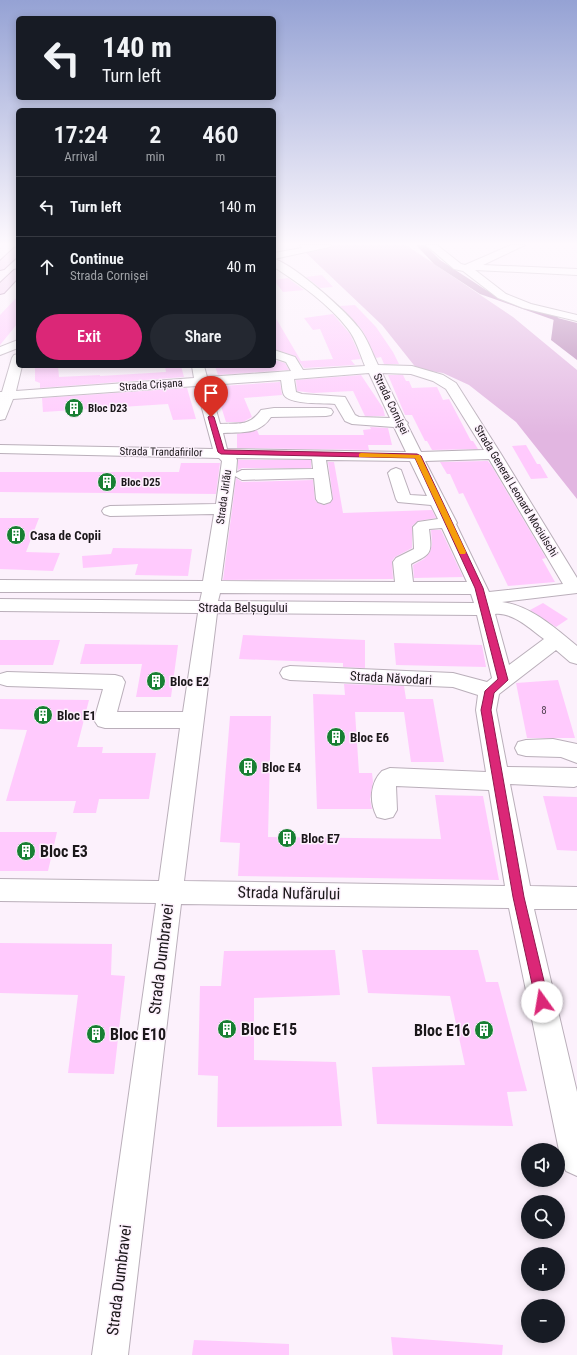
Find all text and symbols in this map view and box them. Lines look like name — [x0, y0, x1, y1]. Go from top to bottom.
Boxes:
text: 140 m — [102, 31, 172, 64]
icon: left — [36, 32, 88, 84]
text: Turn left — [102, 65, 161, 86]
text: 17:24 — [54, 121, 108, 149]
text: 2 — [149, 121, 161, 149]
text: 460 — [202, 121, 238, 149]
text: Arrival — [64, 149, 97, 164]
text: min — [146, 149, 165, 164]
text: m — [215, 149, 225, 164]
icon: left — [36, 196, 58, 218]
text: Turn left — [70, 198, 121, 216]
text: 140 m — [219, 198, 256, 216]
text: Continue — [70, 250, 124, 268]
icon: ahead — [36, 256, 58, 278]
text: 40 m — [226, 258, 256, 276]
text: Strada Cornișei — [70, 268, 148, 283]
button: Exit — [36, 314, 142, 360]
button: Share — [150, 314, 256, 360]
street label: Strada Cornișei — [371, 371, 411, 437]
street label: Strada Crișana — [119, 376, 183, 394]
pin — [194, 376, 228, 417]
icon: arrive — [200, 382, 222, 404]
building icon: Bloc D23 — [63, 397, 85, 419]
place label: Bloc D23 — [88, 402, 128, 415]
street label: Strada General Leonard Mociulschi — [471, 423, 561, 559]
street label: Strada Trandafirilor — [119, 445, 203, 459]
street label: Strada Jirlău — [214, 469, 234, 525]
building icon: Bloc D25 — [96, 471, 118, 493]
place label: Bloc D25 — [121, 476, 161, 489]
building icon: Casa de Copii — [5, 524, 27, 546]
place label: Casa de Copii — [30, 528, 101, 543]
street label: Strada Belșugului — [198, 600, 288, 616]
street label: Strada Năvodari — [350, 668, 432, 688]
building icon: Bloc E2 — [145, 670, 167, 692]
place label: Bloc E2 — [170, 674, 209, 689]
building icon: Bloc E1 — [32, 704, 54, 726]
house number: 8 — [541, 704, 547, 717]
place label: Bloc E1 — [57, 708, 96, 723]
building icon: Bloc E6 — [325, 726, 347, 748]
place label: Bloc E6 — [350, 730, 389, 745]
building icon: Bloc E4 — [237, 756, 259, 778]
place label: Bloc E4 — [262, 760, 301, 775]
building icon: Bloc E7 — [276, 827, 298, 849]
place label: Bloc E7 — [301, 831, 340, 846]
building icon: Bloc E3 — [15, 840, 37, 862]
place label: Bloc E3 — [40, 842, 88, 861]
street label: Strada Nufărului — [238, 883, 340, 903]
street label: Strada Dumbravei — [145, 903, 177, 1015]
position arrow — [521, 981, 563, 1023]
building icon: Bloc E15 — [216, 1018, 238, 1040]
building icon: Bloc E16 — [473, 1019, 495, 1041]
place label: Bloc E15 — [241, 1020, 297, 1039]
place label: Bloc E16 — [414, 1021, 470, 1040]
building icon: Bloc E10 — [85, 1023, 107, 1045]
place label: Bloc E10 — [110, 1025, 166, 1044]
map controls — [521, 1143, 565, 1343]
button: sound — [521, 1143, 565, 1187]
button: search — [521, 1195, 565, 1239]
street label: Strada Dumbravei — [103, 1224, 135, 1336]
button: + — [521, 1247, 565, 1291]
button: − — [521, 1299, 565, 1343]

